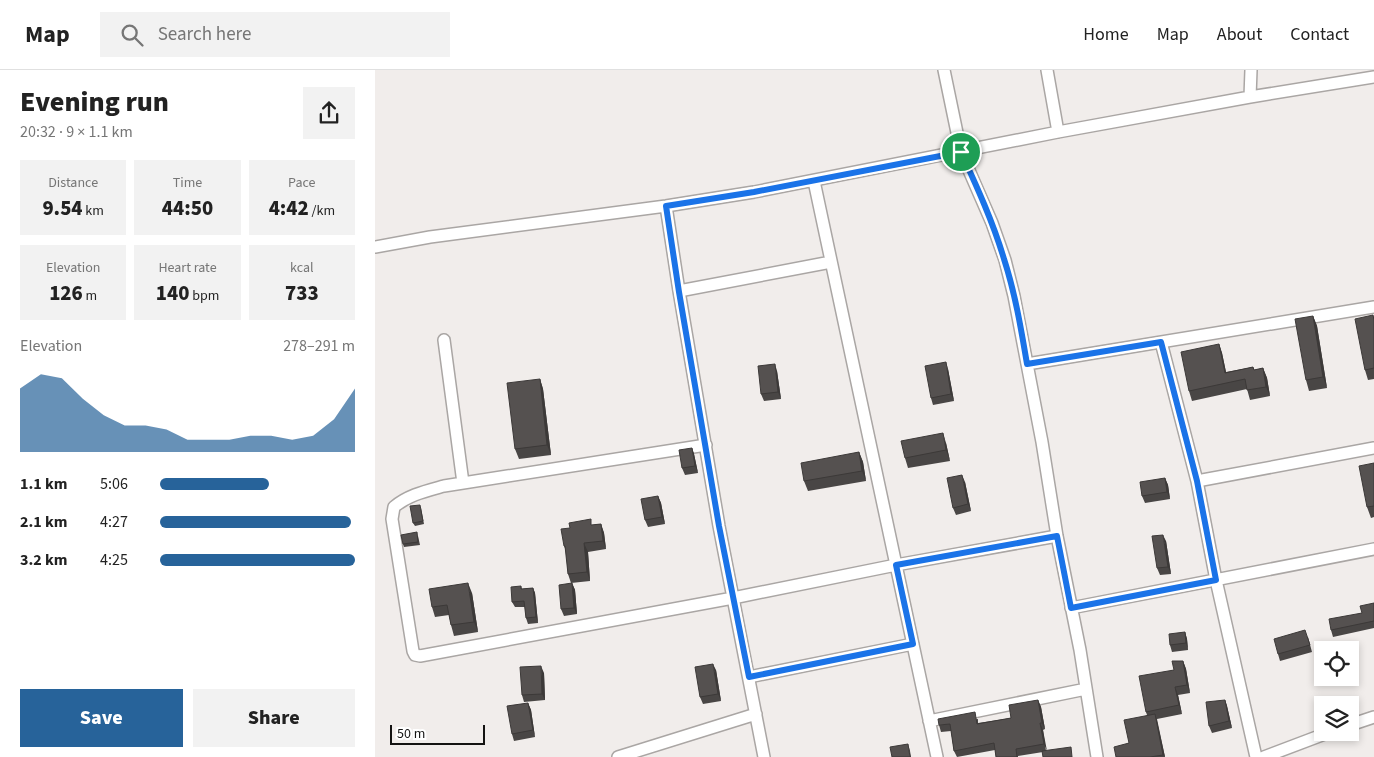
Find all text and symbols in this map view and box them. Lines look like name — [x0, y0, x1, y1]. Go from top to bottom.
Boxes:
search box — [100, 12, 450, 57]
text: Map — [25, 17, 70, 52]
icon: search — [118, 21, 146, 49]
text: Search here — [158, 21, 251, 48]
text: Home — [1083, 22, 1129, 47]
text: Map — [1157, 22, 1189, 47]
text: About — [1217, 22, 1262, 47]
text: Contact — [1290, 22, 1349, 47]
text: Evening run — [20, 82, 169, 122]
button: share — [303, 87, 355, 139]
text: 20:32 · 9 × 1.1 km — [20, 121, 133, 143]
pin — [940, 131, 982, 173]
icon: arrive — [947, 138, 975, 166]
text: Distance — [48, 173, 98, 193]
text: Time — [173, 173, 202, 193]
text: Pace — [288, 173, 316, 193]
text: 9.54 — [42, 193, 83, 223]
text: 44:50 — [162, 193, 213, 223]
text: 4:42 — [269, 193, 309, 223]
text: km — [83, 201, 104, 221]
text: /km — [309, 201, 335, 221]
text: Elevation — [46, 258, 100, 278]
text: Heart rate — [158, 258, 217, 278]
text: kcal — [290, 258, 314, 278]
text: 126 — [49, 278, 83, 308]
text: 140 — [156, 278, 189, 308]
text: 733 — [285, 278, 319, 308]
text: m — [83, 286, 97, 306]
text: bpm — [189, 286, 219, 306]
text: Elevation — [20, 335, 82, 357]
text: 278–291 m — [283, 335, 355, 357]
text: 1.1 km — [20, 473, 67, 495]
text: 5:06 — [100, 473, 128, 495]
text: 2.1 km — [20, 511, 67, 533]
text: 4:27 — [100, 511, 128, 533]
text: 3.2 km — [20, 549, 67, 571]
text: 4:25 — [100, 549, 128, 571]
map controls — [1314, 641, 1359, 741]
button: locate — [1314, 641, 1359, 686]
button: Save — [20, 689, 183, 747]
button: Share — [193, 689, 355, 747]
button: layers — [1314, 696, 1359, 741]
scale bar — [390, 722, 485, 745]
text: 50 m — [397, 724, 425, 744]

